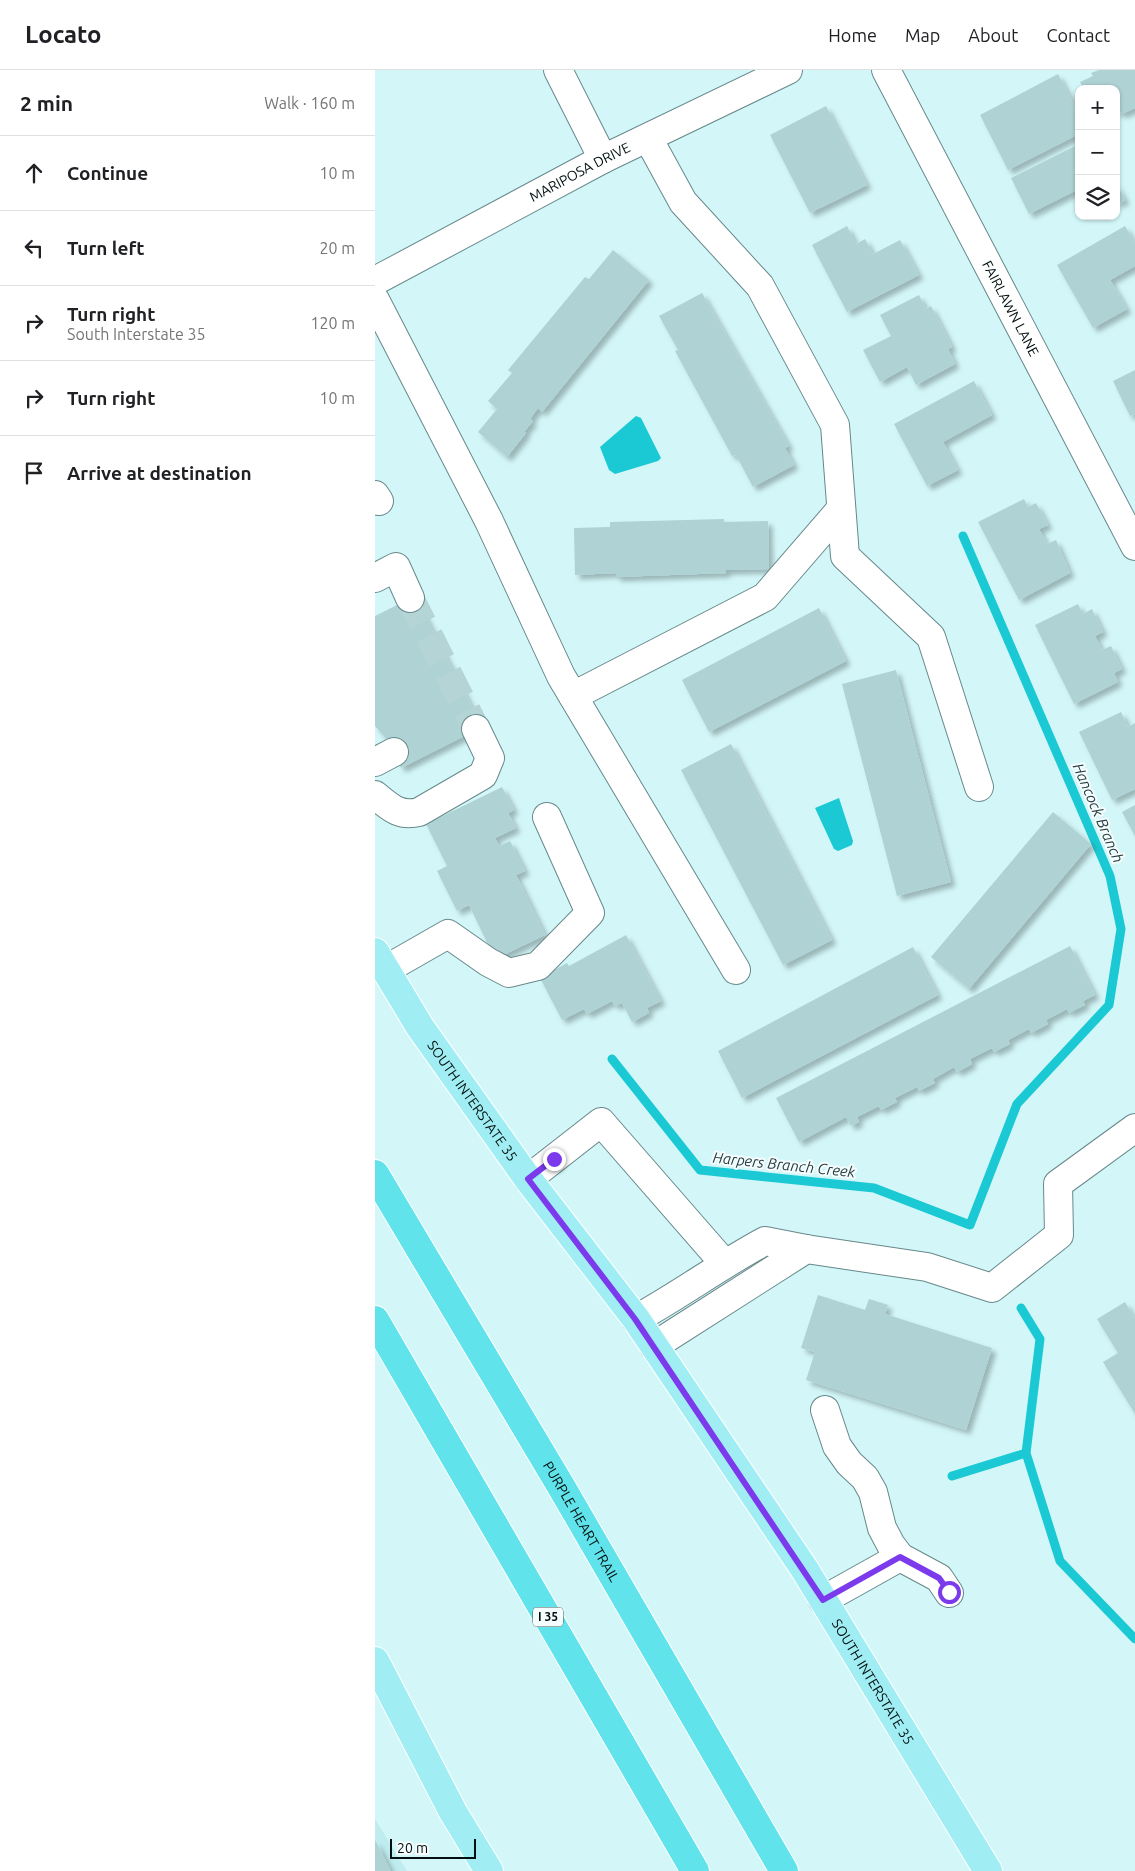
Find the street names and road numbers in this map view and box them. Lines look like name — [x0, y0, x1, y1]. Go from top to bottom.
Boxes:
street label: MARIPOSA DRIVE — [527, 139, 633, 205]
street label: FAIRLAWN LANE — [979, 258, 1042, 359]
street label: SOUTH INTERSTATE 35 — [424, 1038, 521, 1164]
street label: PURPLE HEART TRAIL — [540, 1458, 623, 1585]
road number: I 35 — [533, 1608, 563, 1626]
street label: SOUTH INTERSTATE 35 — [829, 1616, 917, 1747]

